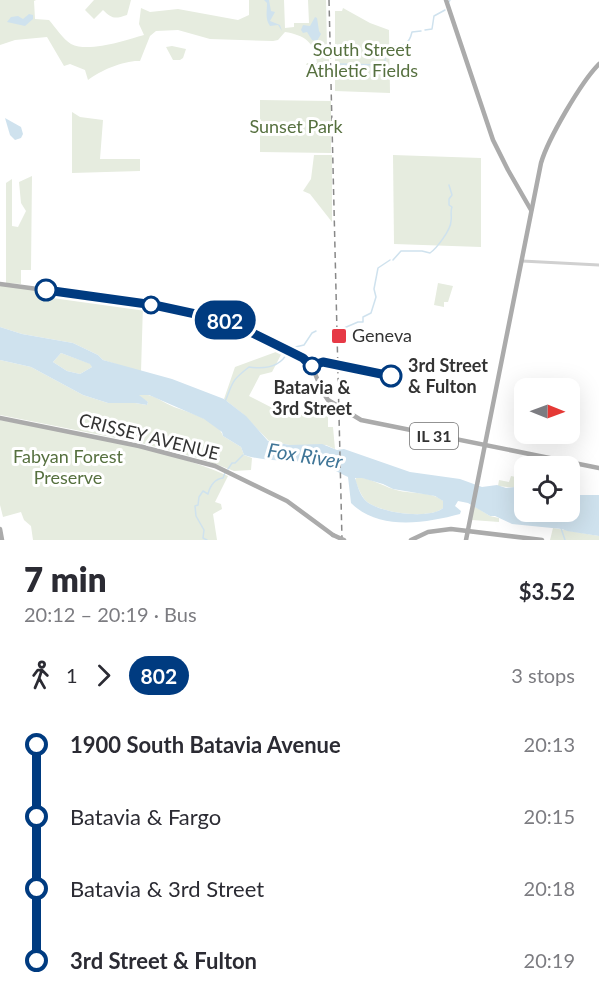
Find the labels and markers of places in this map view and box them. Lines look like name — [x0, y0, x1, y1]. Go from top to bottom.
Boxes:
unlabelled marker — [35, 279, 57, 301]
unlabelled marker — [142, 296, 160, 314]
place label: Geneva — [352, 324, 412, 346]
marker: Geneva — [330, 327, 348, 345]
place label: 3rd Street & Fulton — [408, 354, 488, 397]
marker: Batavia & 3rd Street — [303, 357, 321, 375]
marker: 3rd Street & Fulton — [380, 365, 402, 387]
place label: Batavia & 3rd Street — [272, 376, 352, 419]

